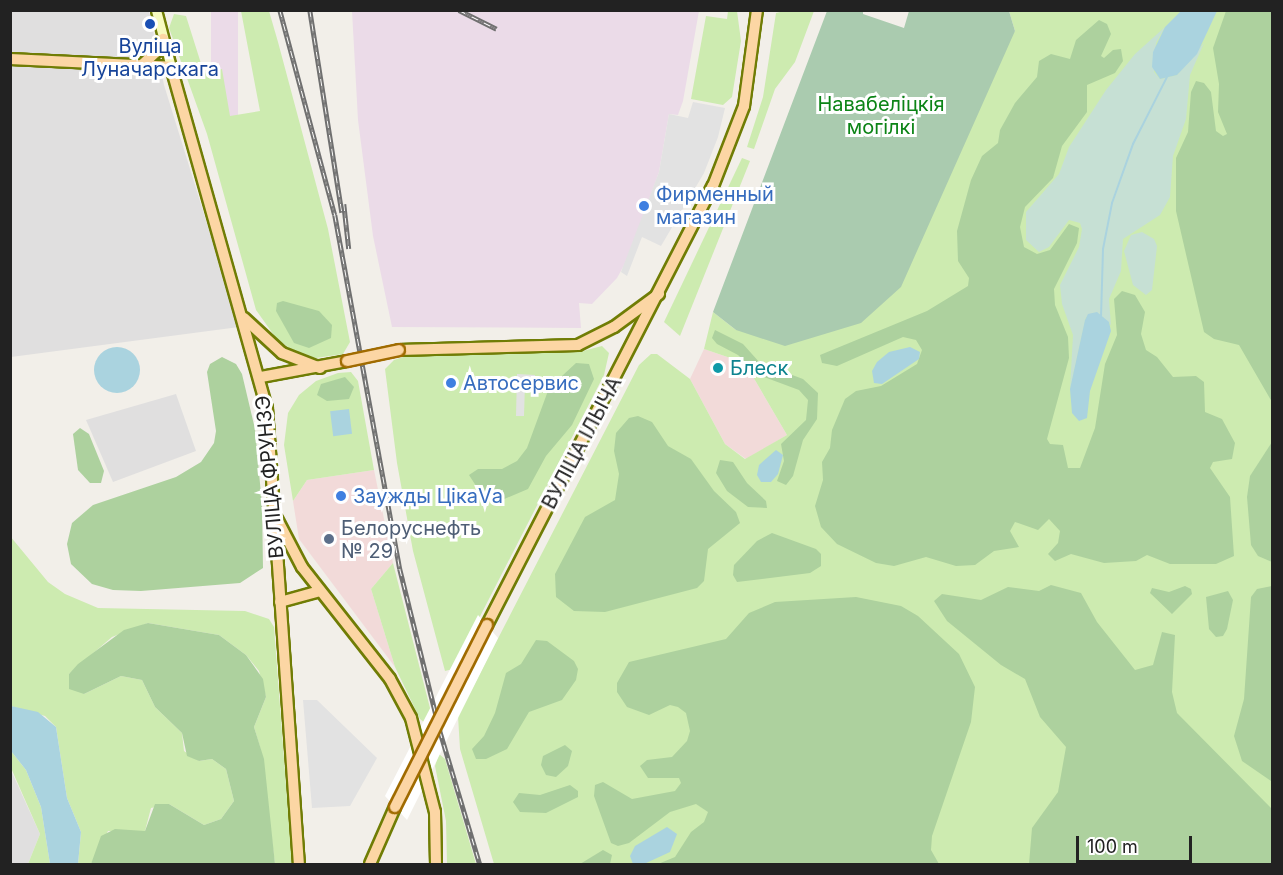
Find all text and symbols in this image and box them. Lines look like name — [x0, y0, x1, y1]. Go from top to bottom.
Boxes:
marker: Вуліца Луначарскага — [143, 17, 157, 31]
place label: Вуліца Луначарскага — [81, 34, 219, 81]
park label: Навабеліцкія могілкі — [817, 93, 945, 140]
place label: Фирменный магазин — [656, 183, 774, 230]
marker: Фирменный магазин — [637, 199, 651, 213]
place label: Блеск — [730, 356, 788, 380]
marker: Блеск — [711, 361, 725, 375]
place label: Автосервис — [463, 371, 579, 395]
street label: ВУЛІЦА ІЛЬІЧА — [537, 373, 627, 513]
marker: Автосервис — [444, 376, 458, 390]
street label: ВУЛІЦА ФРУНЗЭ — [251, 394, 289, 560]
place label: Заужды ЦікаVа — [353, 484, 503, 508]
marker: Заужды ЦікаVа — [334, 489, 348, 503]
place label: Белоруснефть № 29 — [341, 516, 481, 563]
marker: Белоруснефть № 29 — [322, 532, 336, 546]
scale bar — [1079, 824, 1194, 862]
text: 100 m — [1087, 836, 1138, 857]

